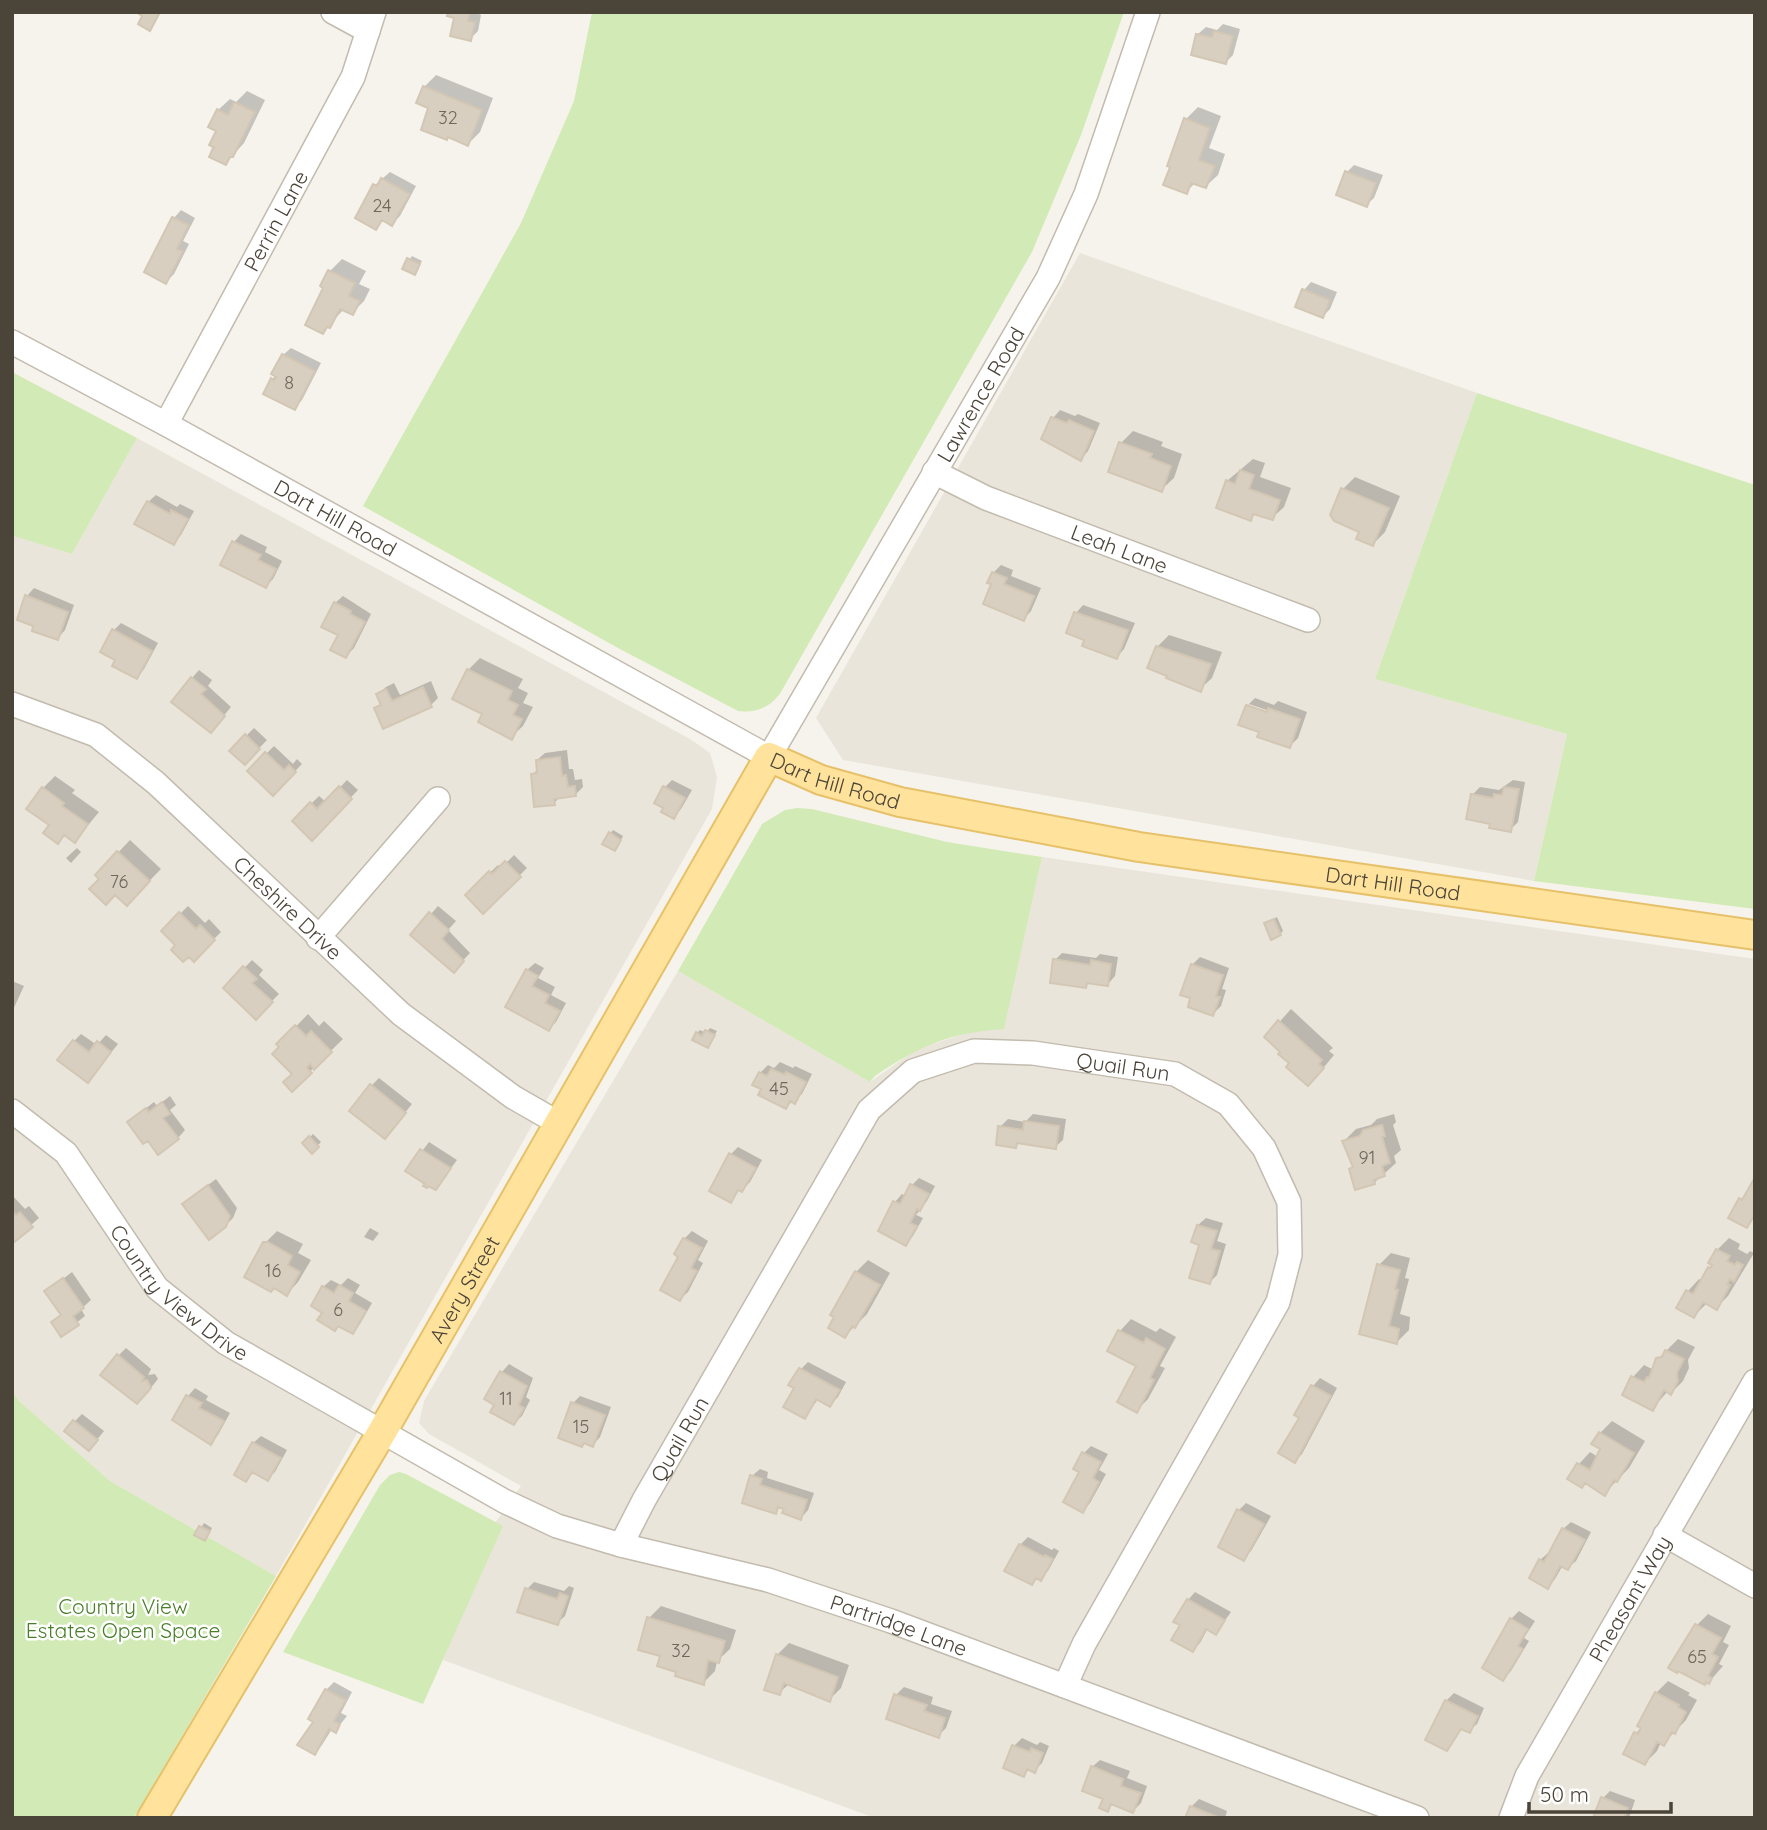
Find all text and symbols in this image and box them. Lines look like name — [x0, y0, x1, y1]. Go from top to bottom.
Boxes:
house number: 32 — [438, 106, 458, 129]
street label: Perrin Lane — [238, 166, 313, 276]
house number: 24 — [372, 194, 392, 217]
street label: Lawrence Road — [931, 322, 1030, 466]
house number: 8 — [284, 371, 294, 394]
street label: Dart Hill Road — [270, 473, 401, 562]
street label: Leah Lane — [1068, 518, 1172, 579]
street label: Dart Hill Road — [766, 746, 903, 814]
street label: Cheshire Drive — [228, 850, 348, 965]
street label: Dart Hill Road — [1324, 861, 1462, 906]
house number: 76 — [110, 870, 128, 893]
street label: Quail Run — [1075, 1047, 1172, 1086]
house number: 45 — [769, 1077, 789, 1100]
house number: 91 — [1359, 1146, 1375, 1169]
street label: Country View Drive — [105, 1219, 253, 1366]
street label: Avery Street — [423, 1231, 505, 1347]
house number: 16 — [265, 1259, 281, 1282]
house number: 6 — [333, 1298, 343, 1321]
house number: 11 — [499, 1387, 513, 1410]
street label: Quail Run — [644, 1392, 714, 1486]
house number: 15 — [573, 1415, 589, 1438]
street label: Pheasant Way — [1583, 1531, 1676, 1666]
street label: Partridge Lane — [827, 1589, 971, 1661]
park label: Country View Estates Open Space — [26, 1593, 220, 1643]
house number: 32 — [671, 1639, 691, 1662]
house number: 65 — [1687, 1645, 1707, 1668]
scale bar — [1529, 1770, 1671, 1814]
text: 50 m — [1540, 1781, 1589, 1807]

